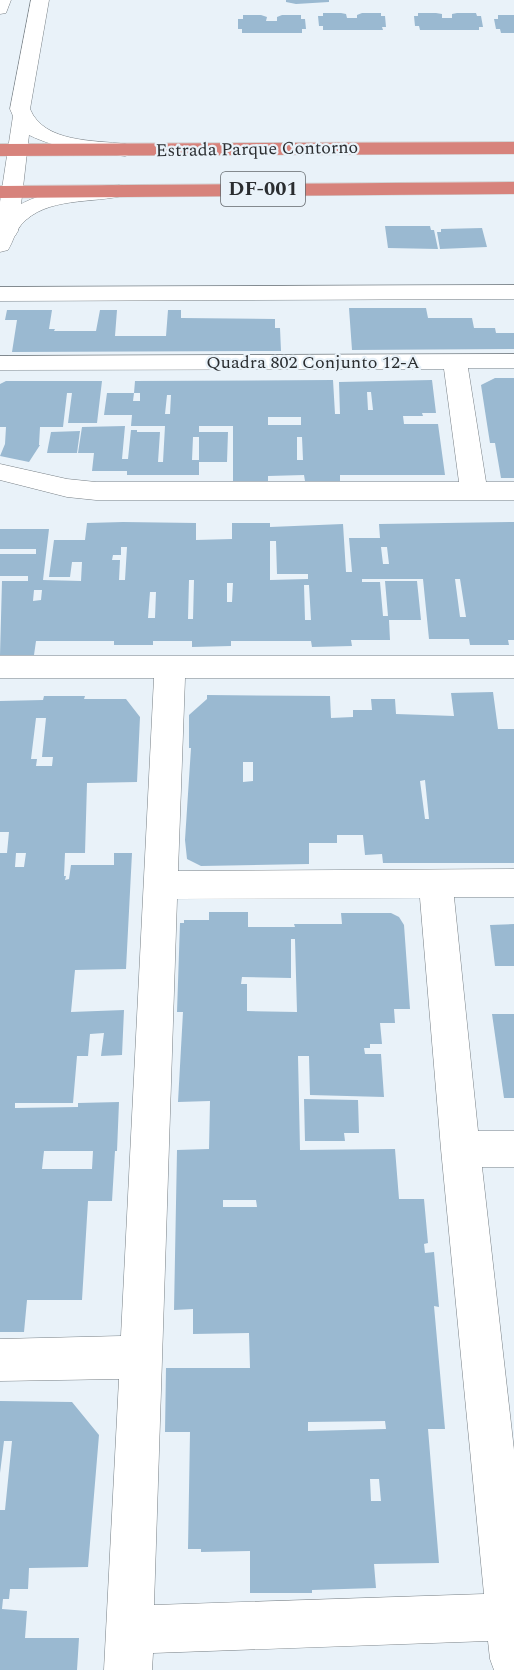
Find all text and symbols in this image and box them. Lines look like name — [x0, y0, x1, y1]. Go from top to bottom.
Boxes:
street label: Estrada Parque Contorno — [156, 134, 358, 164]
road number: DF-001 — [221, 172, 305, 206]
street label: Quadra 802 Conjunto 12-A — [206, 349, 420, 376]

